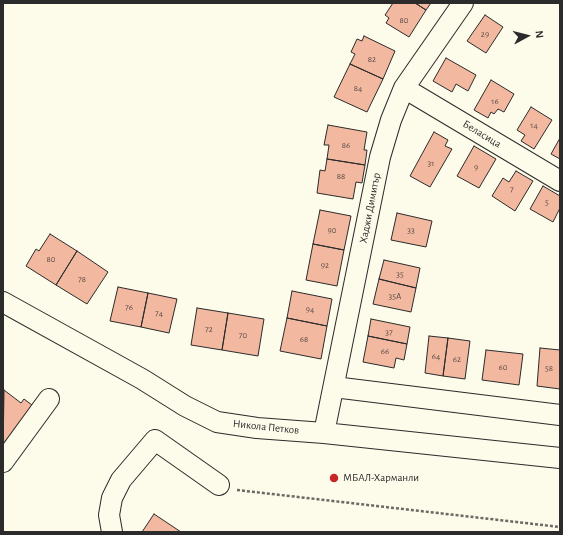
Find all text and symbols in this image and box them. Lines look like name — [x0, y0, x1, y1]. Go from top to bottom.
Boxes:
house number: 80 — [399, 15, 409, 25]
north arrow — [507, 16, 547, 56]
house number: 29 — [481, 29, 489, 39]
text: N — [533, 30, 545, 39]
house number: 82 — [368, 54, 376, 64]
house number: 84 — [354, 83, 362, 93]
house number: 16 — [491, 96, 499, 106]
street label: Беласица — [460, 117, 504, 151]
house number: 14 — [530, 120, 538, 130]
house number: 86 — [342, 140, 350, 150]
house number: 31 — [428, 158, 434, 168]
house number: 9 — [474, 162, 478, 172]
house number: 88 — [337, 171, 345, 181]
street label: Хаджи Димитър — [357, 172, 383, 244]
house number: 7 — [510, 184, 514, 194]
house number: 5 — [545, 197, 549, 207]
house number: 90 — [328, 225, 336, 235]
house number: 33 — [407, 225, 415, 235]
house number: 80 — [46, 254, 56, 264]
house number: 92 — [321, 260, 329, 270]
house number: 35 — [396, 269, 404, 279]
house number: 78 — [78, 274, 86, 284]
house number: 35А — [389, 291, 401, 301]
house number: 76 — [125, 302, 133, 312]
house number: 94 — [306, 304, 314, 314]
house number: 74 — [155, 308, 163, 318]
house number: 72 — [205, 324, 213, 334]
house number: 37 — [385, 327, 393, 337]
house number: 70 — [239, 330, 247, 340]
house number: 68 — [300, 334, 308, 344]
house number: 66 — [381, 346, 389, 356]
house number: 64 — [432, 351, 440, 361]
house number: 62 — [453, 354, 461, 364]
house number: 60 — [499, 362, 507, 372]
house number: 58 — [545, 363, 553, 373]
street label: Никола Петков — [232, 417, 300, 437]
place label: МБАЛ-Харманли — [343, 471, 419, 485]
marker: МБАЛ-Харманли — [328, 472, 340, 484]

